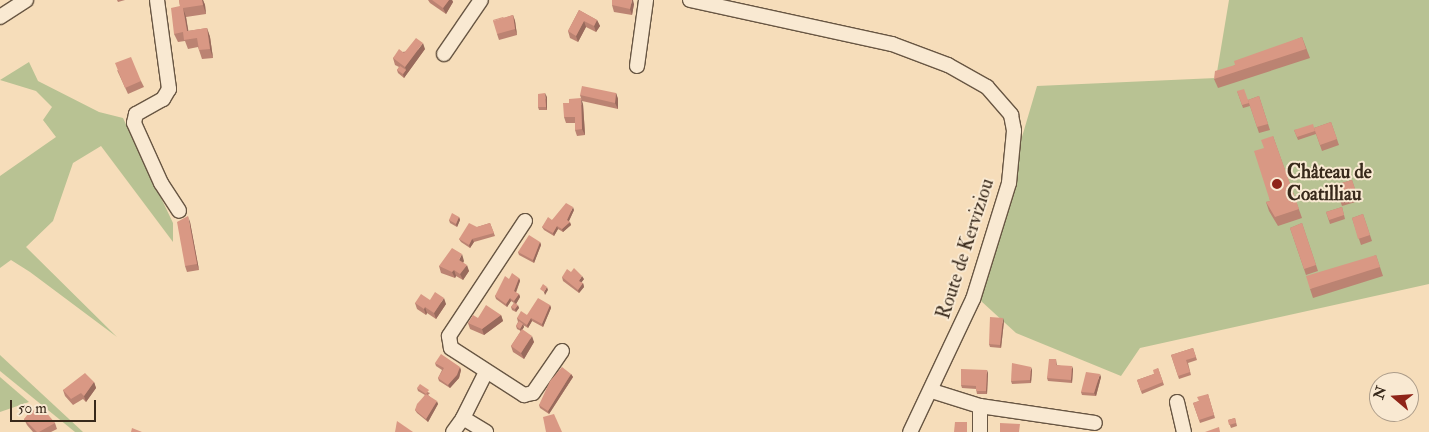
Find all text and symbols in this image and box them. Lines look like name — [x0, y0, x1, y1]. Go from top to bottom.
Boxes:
place label: Château de Coatilliau — [1287, 162, 1372, 206]
street label: Route de Kerviziou — [933, 176, 999, 322]
marker: Château de Coatilliau — [1271, 178, 1283, 190]
north arrow — [1369, 372, 1419, 422]
text: N — [1370, 384, 1390, 401]
scale bar — [12, 390, 99, 422]
text: 50 m — [18, 399, 47, 418]

